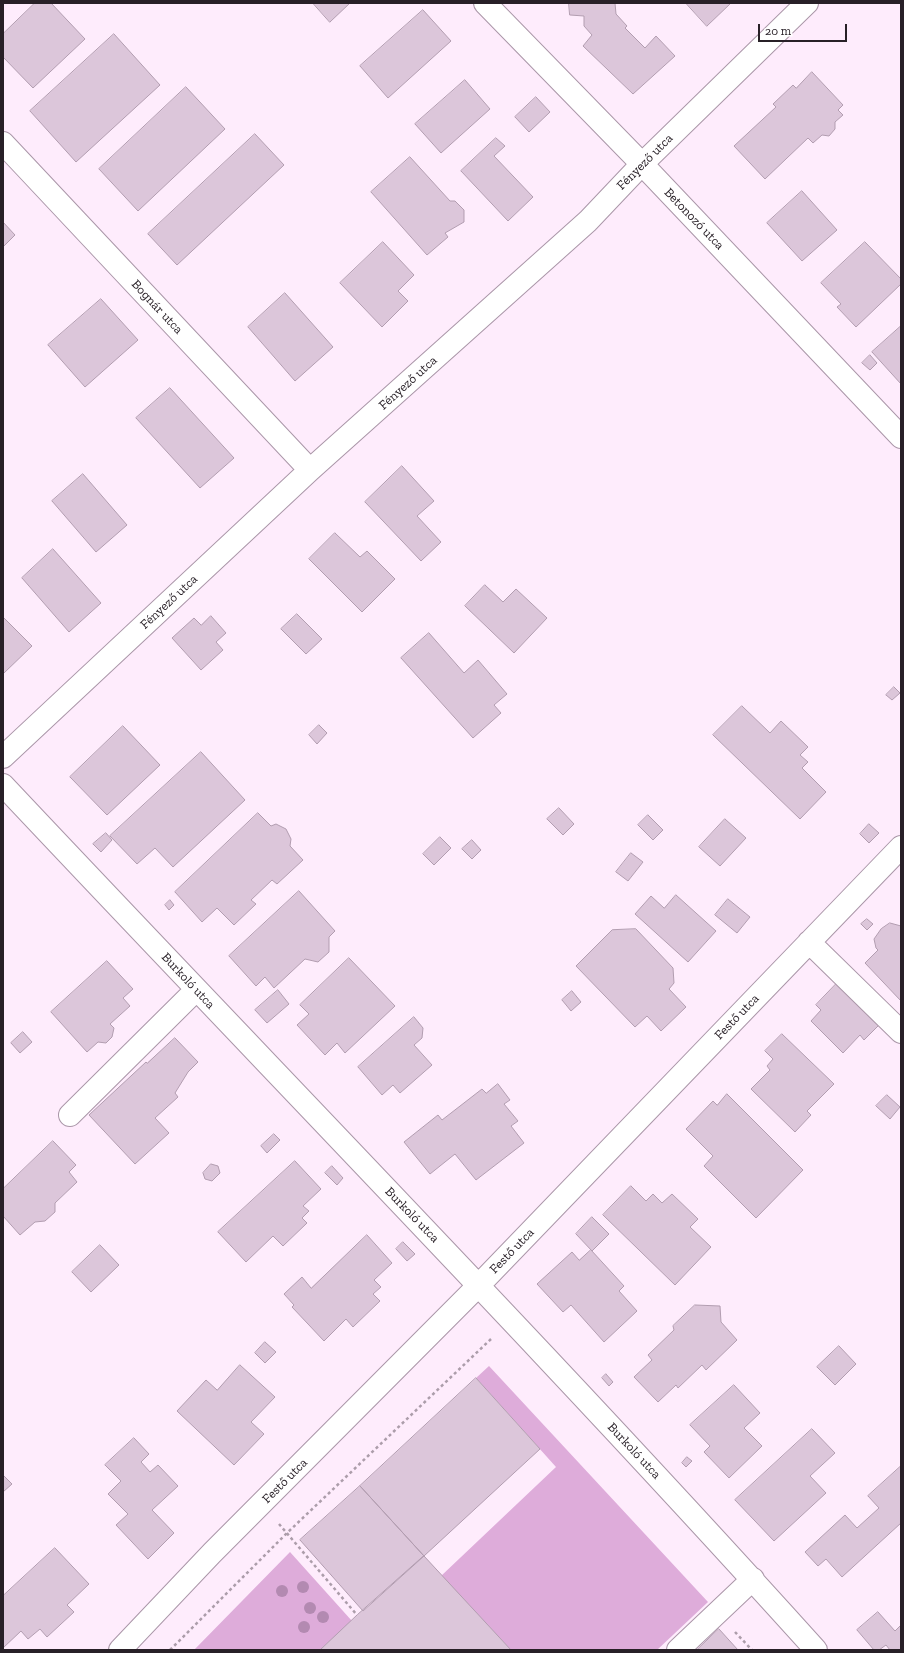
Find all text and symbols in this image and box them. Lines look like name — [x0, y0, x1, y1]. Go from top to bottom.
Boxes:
scale bar — [760, 16, 849, 42]
text: 20 m — [765, 24, 791, 38]
street label: Fényező utca — [614, 131, 676, 193]
street label: Betonozó utca — [661, 185, 727, 253]
street label: Bognár utca — [128, 277, 186, 337]
street label: Fényező utca — [376, 353, 440, 413]
street label: Fényező utca — [137, 571, 201, 633]
street label: Burkoló utca — [158, 950, 218, 1012]
street label: Festő utca — [711, 991, 763, 1043]
street label: Burkoló utca — [382, 1184, 442, 1246]
street label: Festő utca — [486, 1225, 538, 1277]
street label: Burkoló utca — [604, 1420, 664, 1482]
street label: Festő utca — [259, 1455, 311, 1507]

